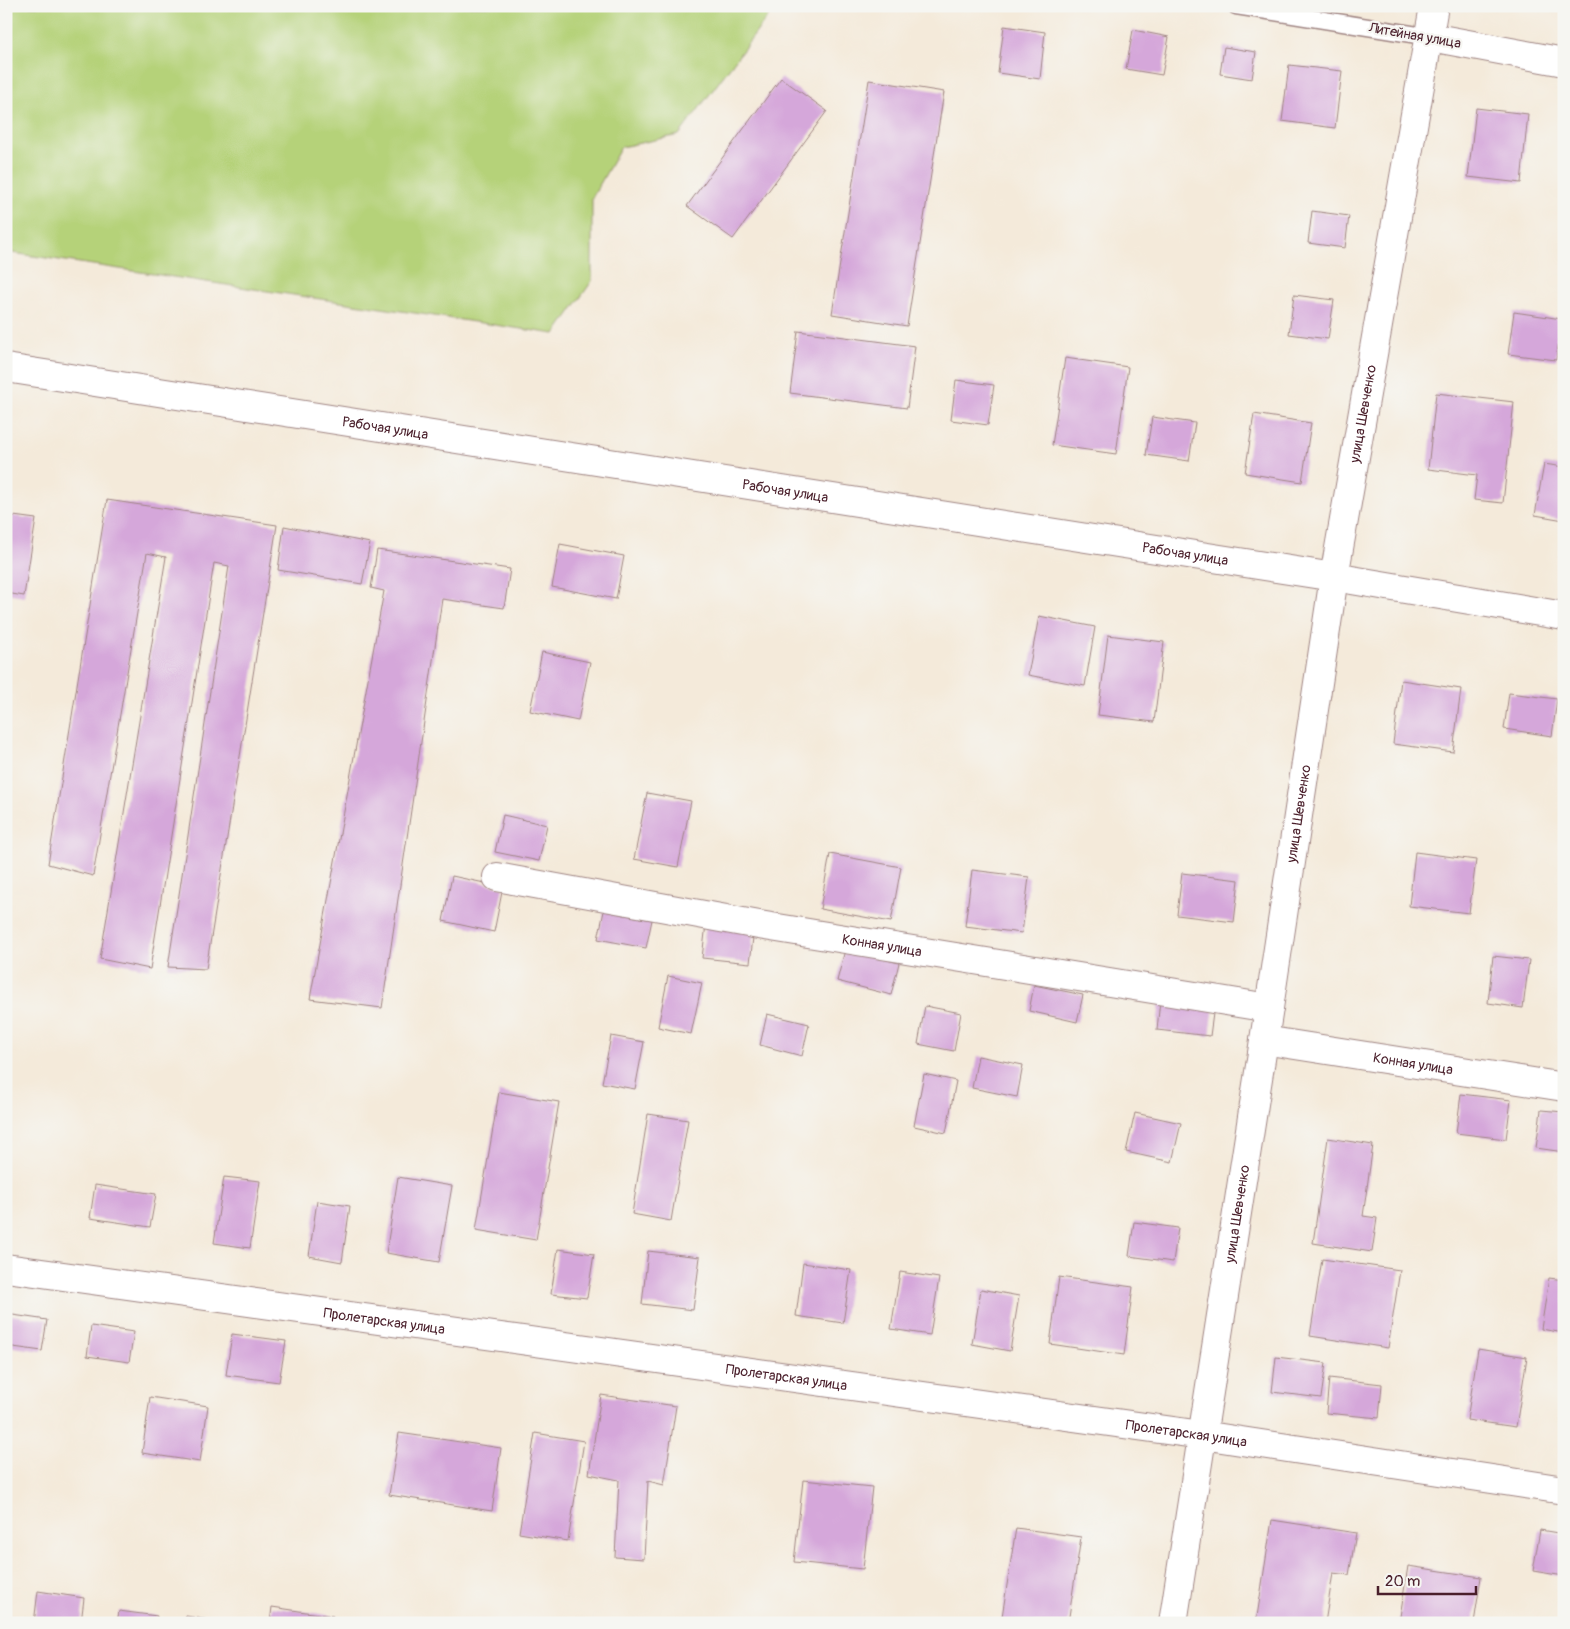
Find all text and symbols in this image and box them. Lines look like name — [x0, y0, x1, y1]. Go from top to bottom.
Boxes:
street label: Литейная улица — [1367, 19, 1462, 52]
street label: улица Шевченко — [1346, 363, 1380, 465]
street label: Рабочая улица — [341, 413, 429, 443]
street label: Рабочая улица — [741, 476, 830, 506]
street label: Рабочая улица — [1141, 539, 1230, 569]
street label: улица Шевченко — [1283, 763, 1315, 865]
street label: Конная улица — [841, 931, 923, 960]
street label: Конная улица — [1372, 1049, 1454, 1079]
street label: улица Шевченко — [1221, 1163, 1253, 1265]
street label: Пролетарская улица — [322, 1304, 446, 1338]
street label: Пролетарская улица — [725, 1361, 848, 1394]
street label: Пролетарская улица — [1125, 1416, 1248, 1451]
scale bar — [1378, 1564, 1475, 1596]
text: 20 m — [1385, 1572, 1420, 1591]

